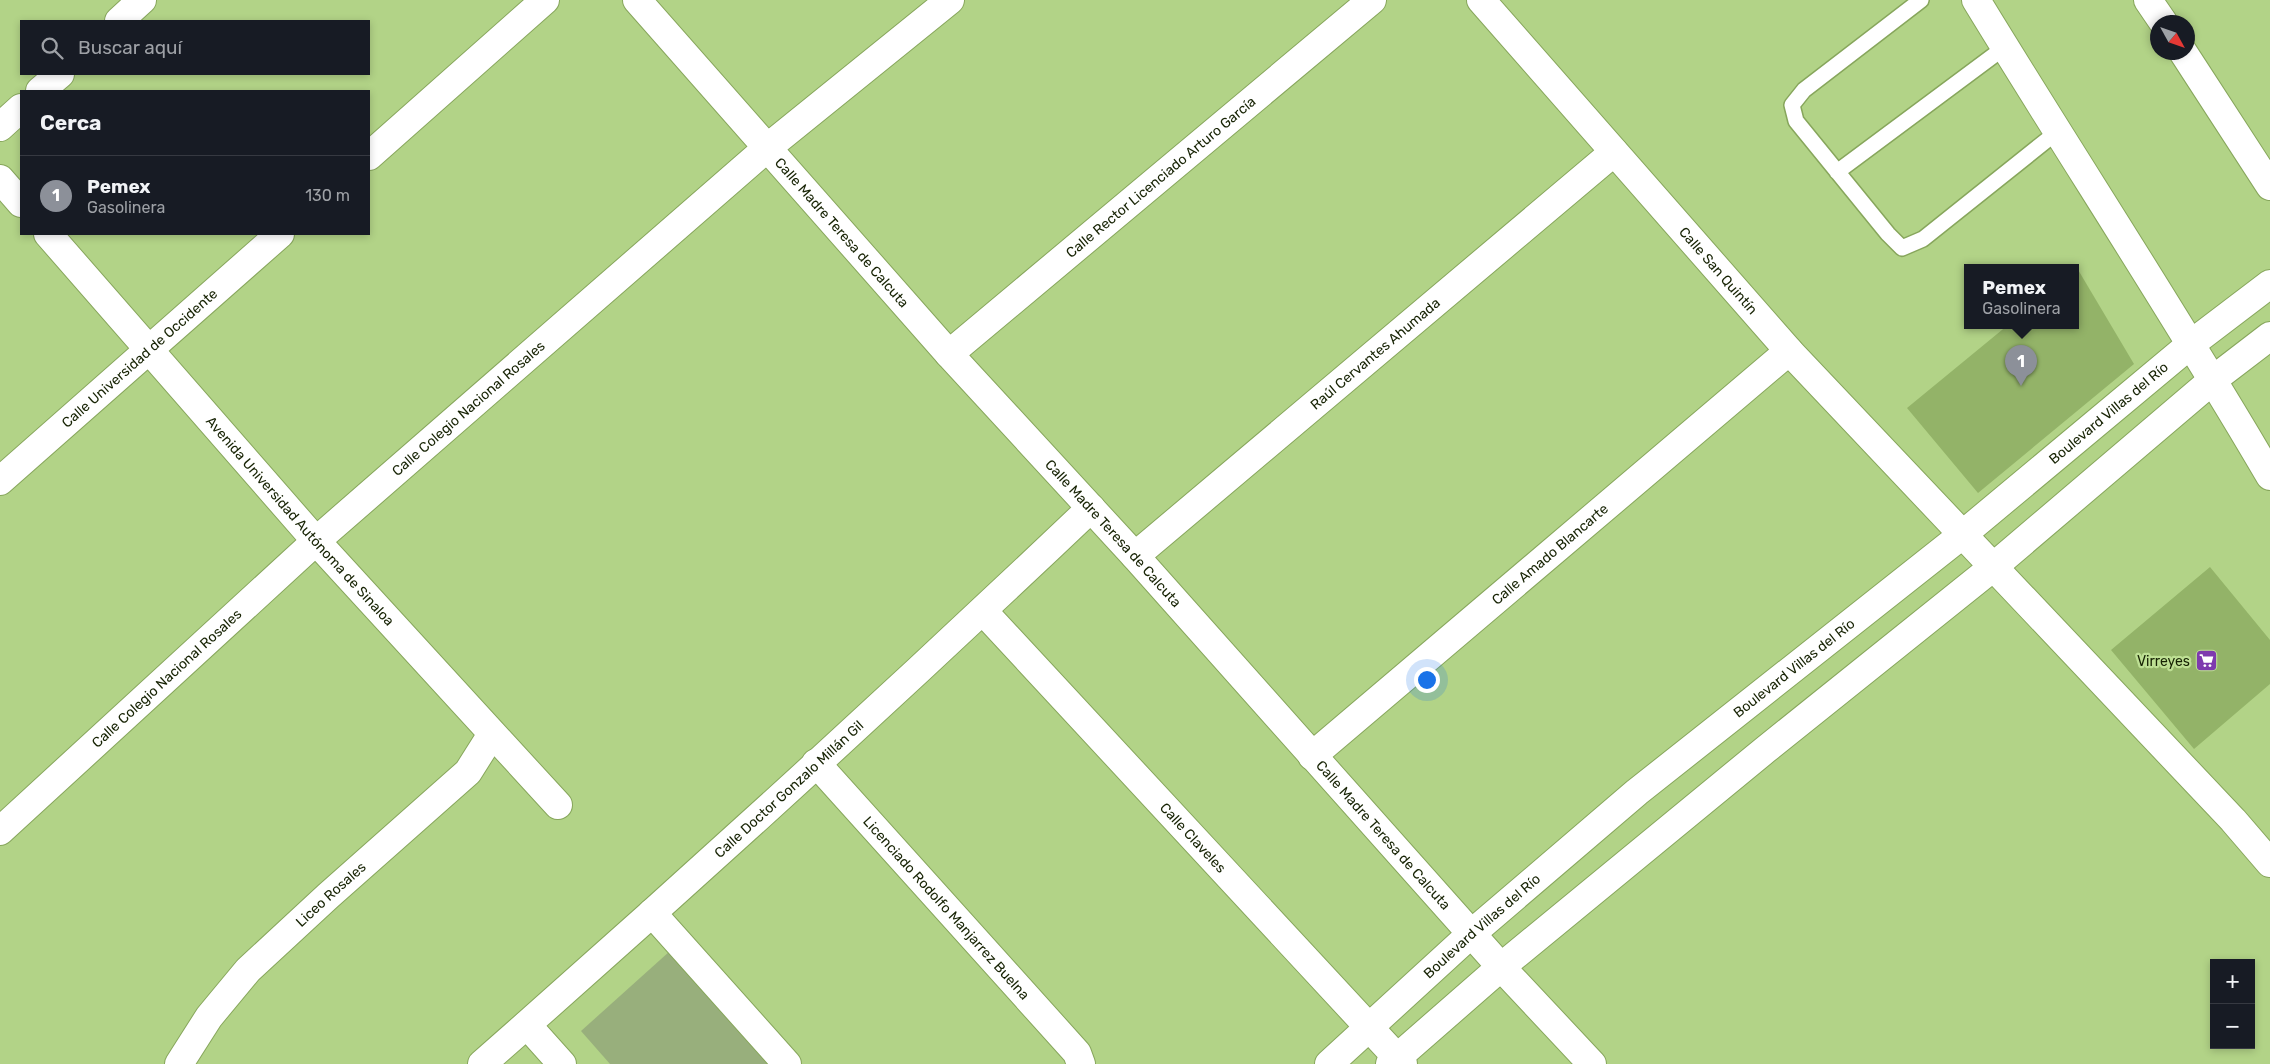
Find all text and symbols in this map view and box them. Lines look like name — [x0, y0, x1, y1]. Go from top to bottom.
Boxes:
north arrow — [2150, 15, 2195, 60]
search box — [20, 20, 370, 75]
icon: search — [38, 34, 66, 62]
text: Buscar aquí — [78, 36, 182, 59]
street label: Calle Rector Licenciado Arturo García — [1062, 93, 1259, 261]
text: Cerca — [40, 110, 101, 135]
street label: Calle Madre Teresa de Calcuta — [771, 154, 912, 311]
text: Pemex — [87, 175, 151, 198]
text: 1 — [52, 186, 60, 205]
text: 130 m — [305, 186, 350, 205]
text: Gasolinera — [87, 198, 165, 217]
street label: Calle San Quintín — [1676, 223, 1761, 318]
popup — [1964, 264, 2079, 329]
text: Pemex — [1982, 276, 2046, 299]
street label: Calle Universidad de Occidente — [58, 285, 221, 431]
street label: Raúl Cervantes Ahumada — [1307, 294, 1443, 413]
text: Gasolinera — [1982, 299, 2061, 318]
street label: Calle Colegio Nacional Rosales — [388, 337, 548, 479]
pin: 1 — [2005, 345, 2037, 386]
street label: Boulevard Villas del Río — [2045, 358, 2171, 467]
street label: Avenida Universidad Autónoma de Sinaloa — [203, 413, 398, 629]
street label: Calle Madre Teresa de Calcuta — [1042, 456, 1185, 611]
street label: Calle Amado Blancarte — [1488, 500, 1612, 608]
street label: Calle Colegio Nacional Rosales — [88, 605, 245, 751]
street label: Boulevard Villas del Río — [1730, 615, 1858, 721]
supermarket icon: Virreyes — [2194, 649, 2218, 673]
place label: Virreyes — [2137, 653, 2190, 670]
your location — [1414, 667, 1440, 693]
street label: Calle Doctor Gonzalo Millán Gil — [711, 717, 867, 861]
street label: Calle Madre Teresa de Calcuta — [1313, 757, 1454, 913]
street label: Calle Claveles — [1157, 799, 1230, 876]
street label: Licenciado Rodolfo Manjarrez Buelna — [860, 813, 1033, 1003]
street label: Liceo Rosales — [292, 858, 369, 930]
street label: Boulevard Villas del Río — [1420, 870, 1544, 982]
map controls — [2210, 959, 2255, 1049]
button: + — [2210, 959, 2255, 1004]
button: − — [2210, 1004, 2255, 1049]

